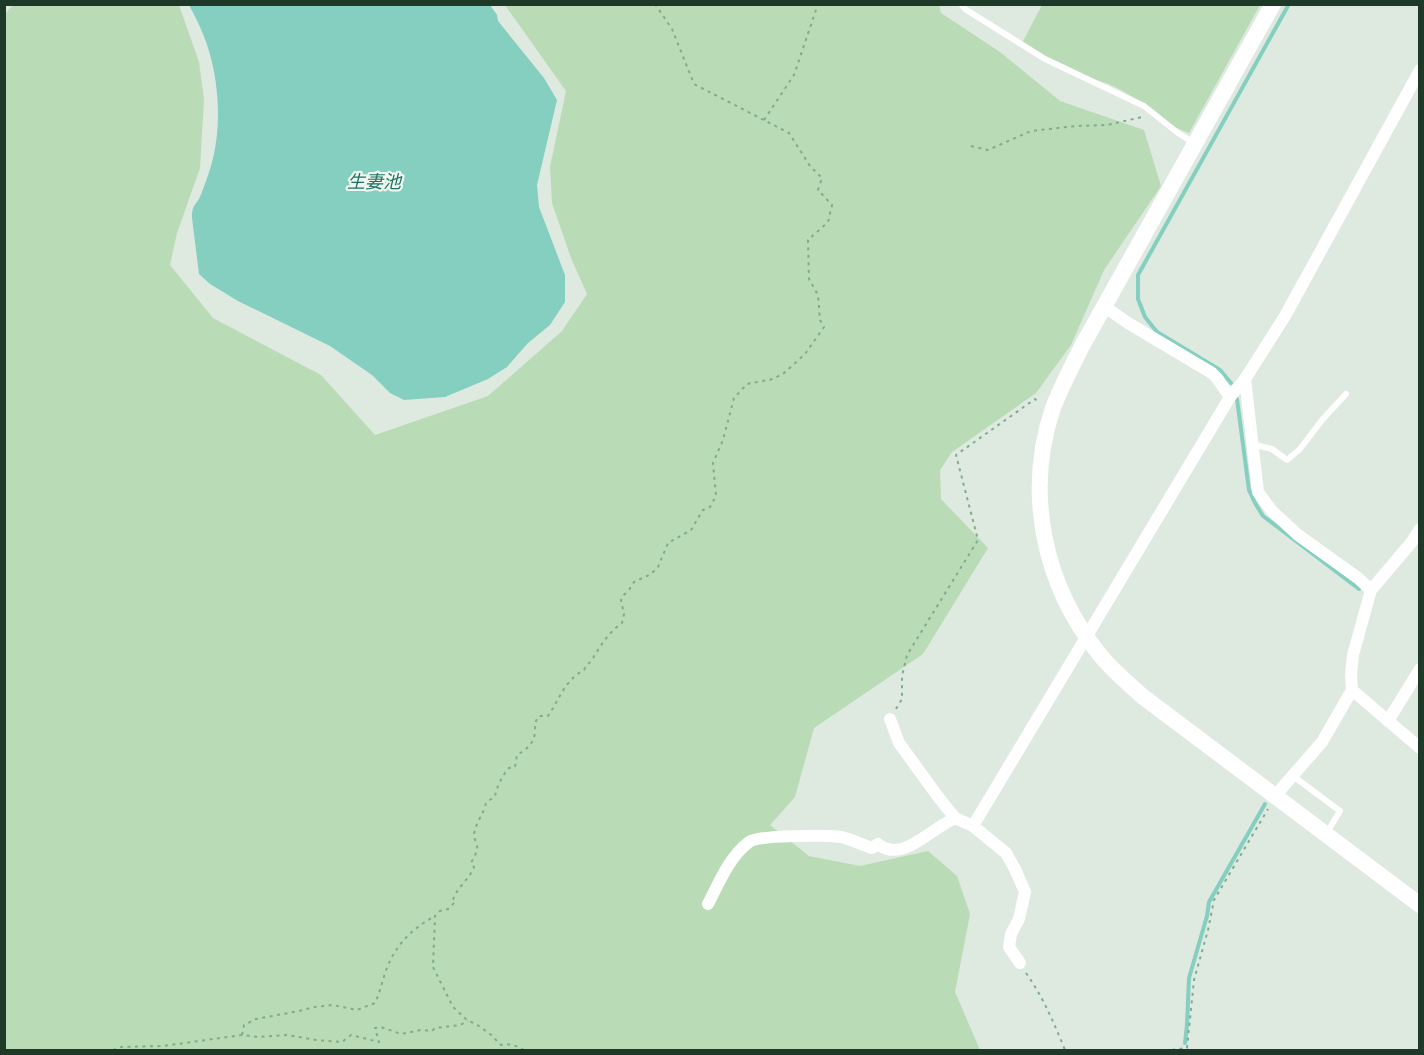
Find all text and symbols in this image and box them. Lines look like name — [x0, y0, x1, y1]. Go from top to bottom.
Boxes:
water label: 生妻池 — [347, 171, 403, 192]

